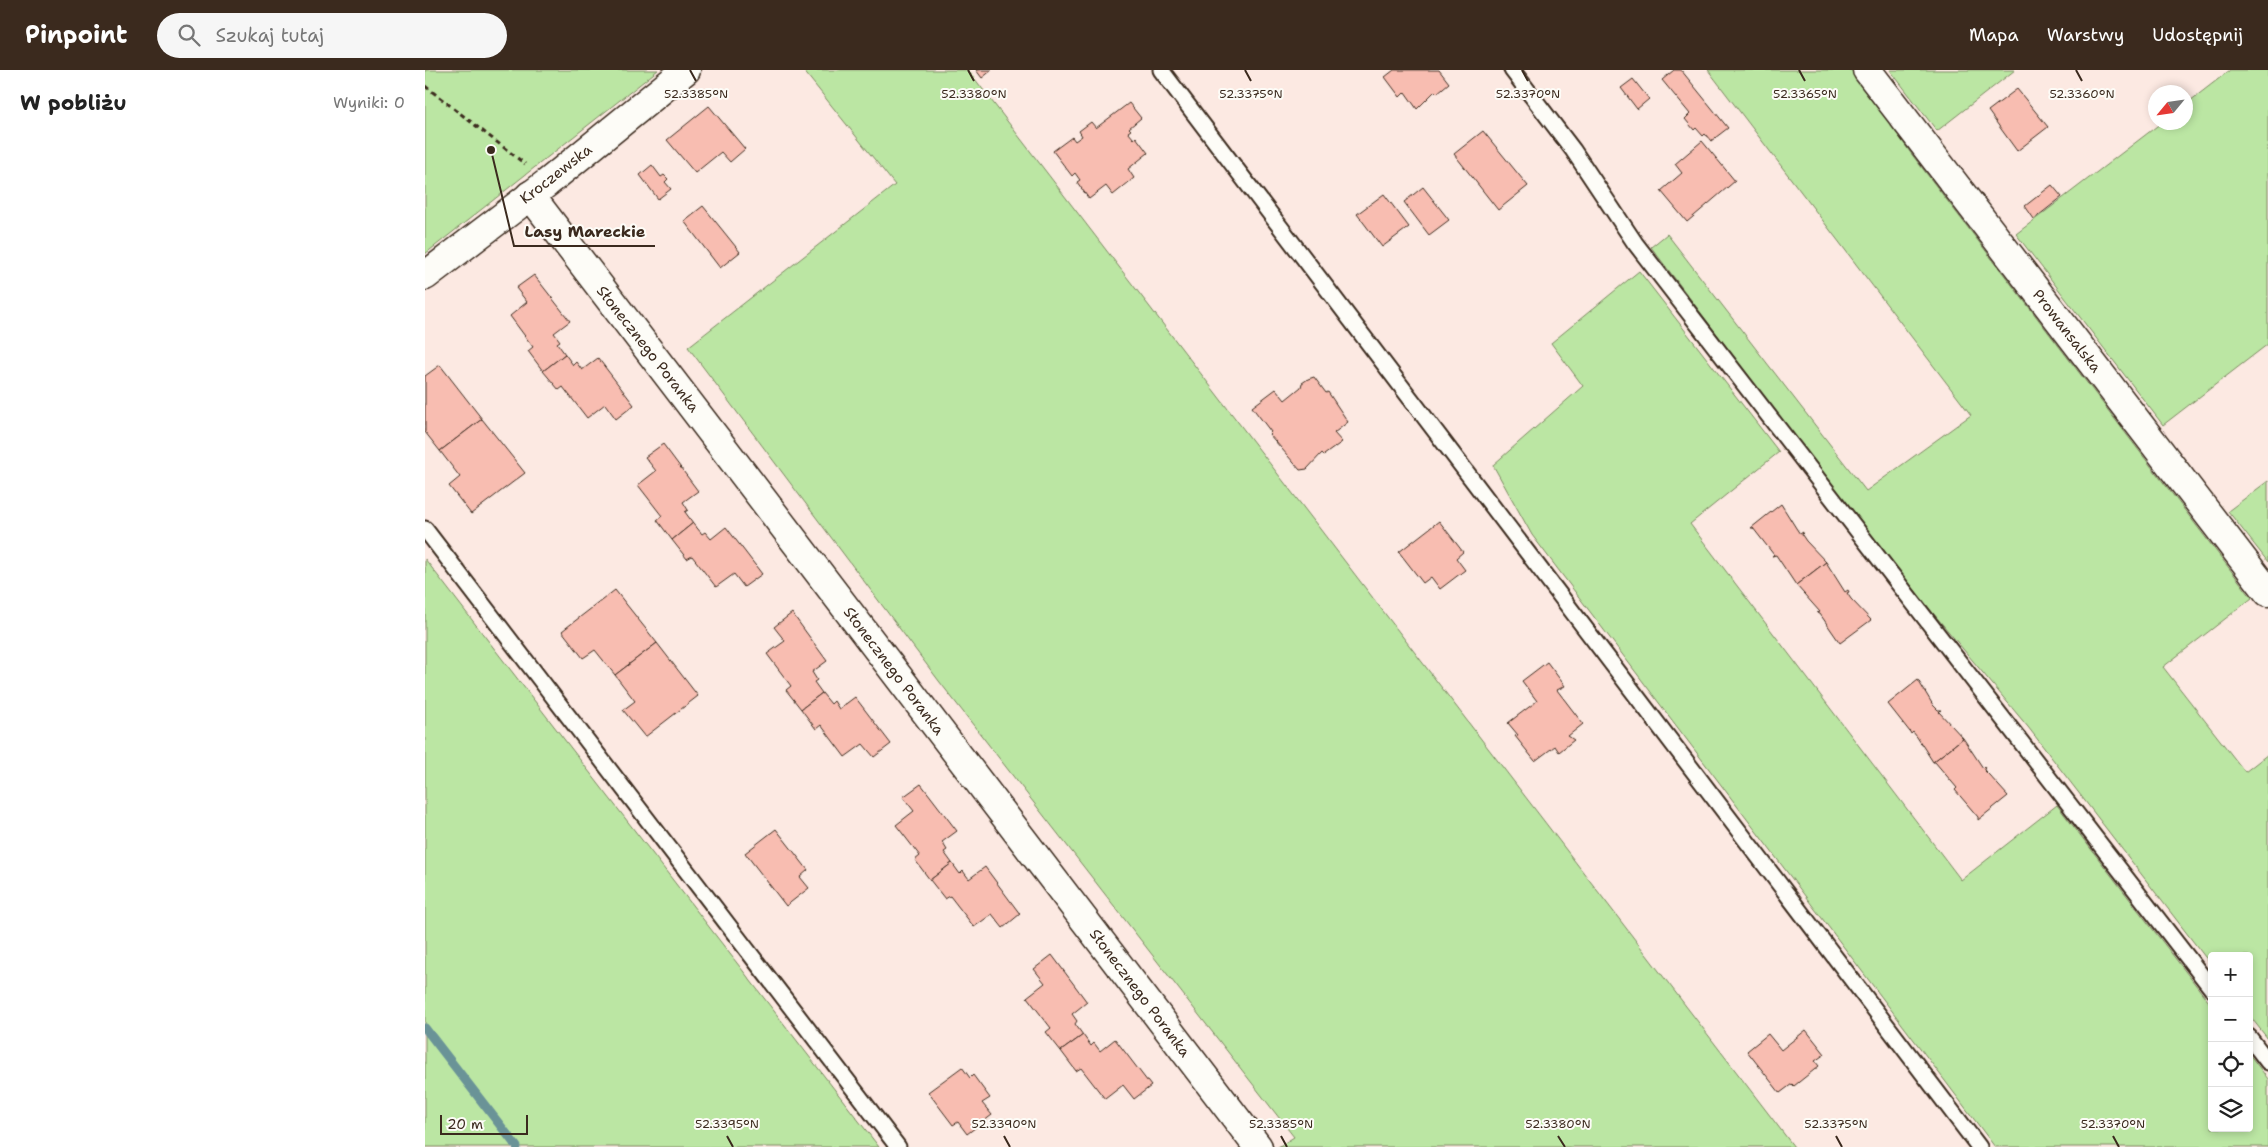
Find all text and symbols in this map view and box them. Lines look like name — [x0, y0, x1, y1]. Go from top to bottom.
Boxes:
search box — [157, 13, 507, 58]
text: Pinpoint — [25, 19, 127, 51]
icon: search — [175, 21, 203, 49]
text: Szukaj tutaj — [215, 23, 324, 48]
text: Mapa — [1969, 23, 2019, 47]
text: Warstwy — [2047, 23, 2124, 47]
text: Udostępnij — [2152, 23, 2243, 47]
north arrow — [2148, 85, 2193, 130]
text: 52.3385°N — [664, 86, 728, 102]
text: 52.3380°N — [941, 86, 1007, 102]
text: 52.3375°N — [1219, 86, 1283, 102]
text: 52.3370°N — [1496, 86, 1560, 102]
text: 52.3365°N — [1773, 86, 1837, 102]
text: 52.3360°N — [2049, 86, 2115, 102]
text: W pobliżu — [20, 89, 127, 117]
text: Wyniki: 0 — [333, 92, 405, 113]
street label: Kroczewska — [516, 139, 597, 208]
callout: Lasy Mareckie — [514, 215, 655, 246]
text: Lasy Mareckie — [525, 221, 646, 242]
street label: Słonecznego Poranka — [592, 281, 704, 417]
street label: Prowansalska — [2028, 285, 2106, 377]
street label: Słonecznego Poranka — [839, 603, 949, 740]
street label: Słonecznego Poranka — [1085, 925, 1195, 1062]
map controls — [2208, 952, 2253, 1132]
button: + — [2208, 952, 2253, 997]
button: − — [2208, 997, 2253, 1042]
button: locate — [2208, 1042, 2253, 1087]
button: layers — [2208, 1087, 2253, 1132]
scale bar — [440, 1112, 527, 1135]
text: 20 m — [447, 1115, 483, 1133]
text: 52.3395°N — [695, 1116, 759, 1132]
text: 52.3390°N — [971, 1116, 1037, 1132]
text: 52.3385°N — [1249, 1116, 1313, 1132]
text: 52.3380°N — [1525, 1116, 1591, 1132]
text: 52.3375°N — [1804, 1116, 1868, 1132]
text: 52.3370°N — [2081, 1116, 2145, 1132]

